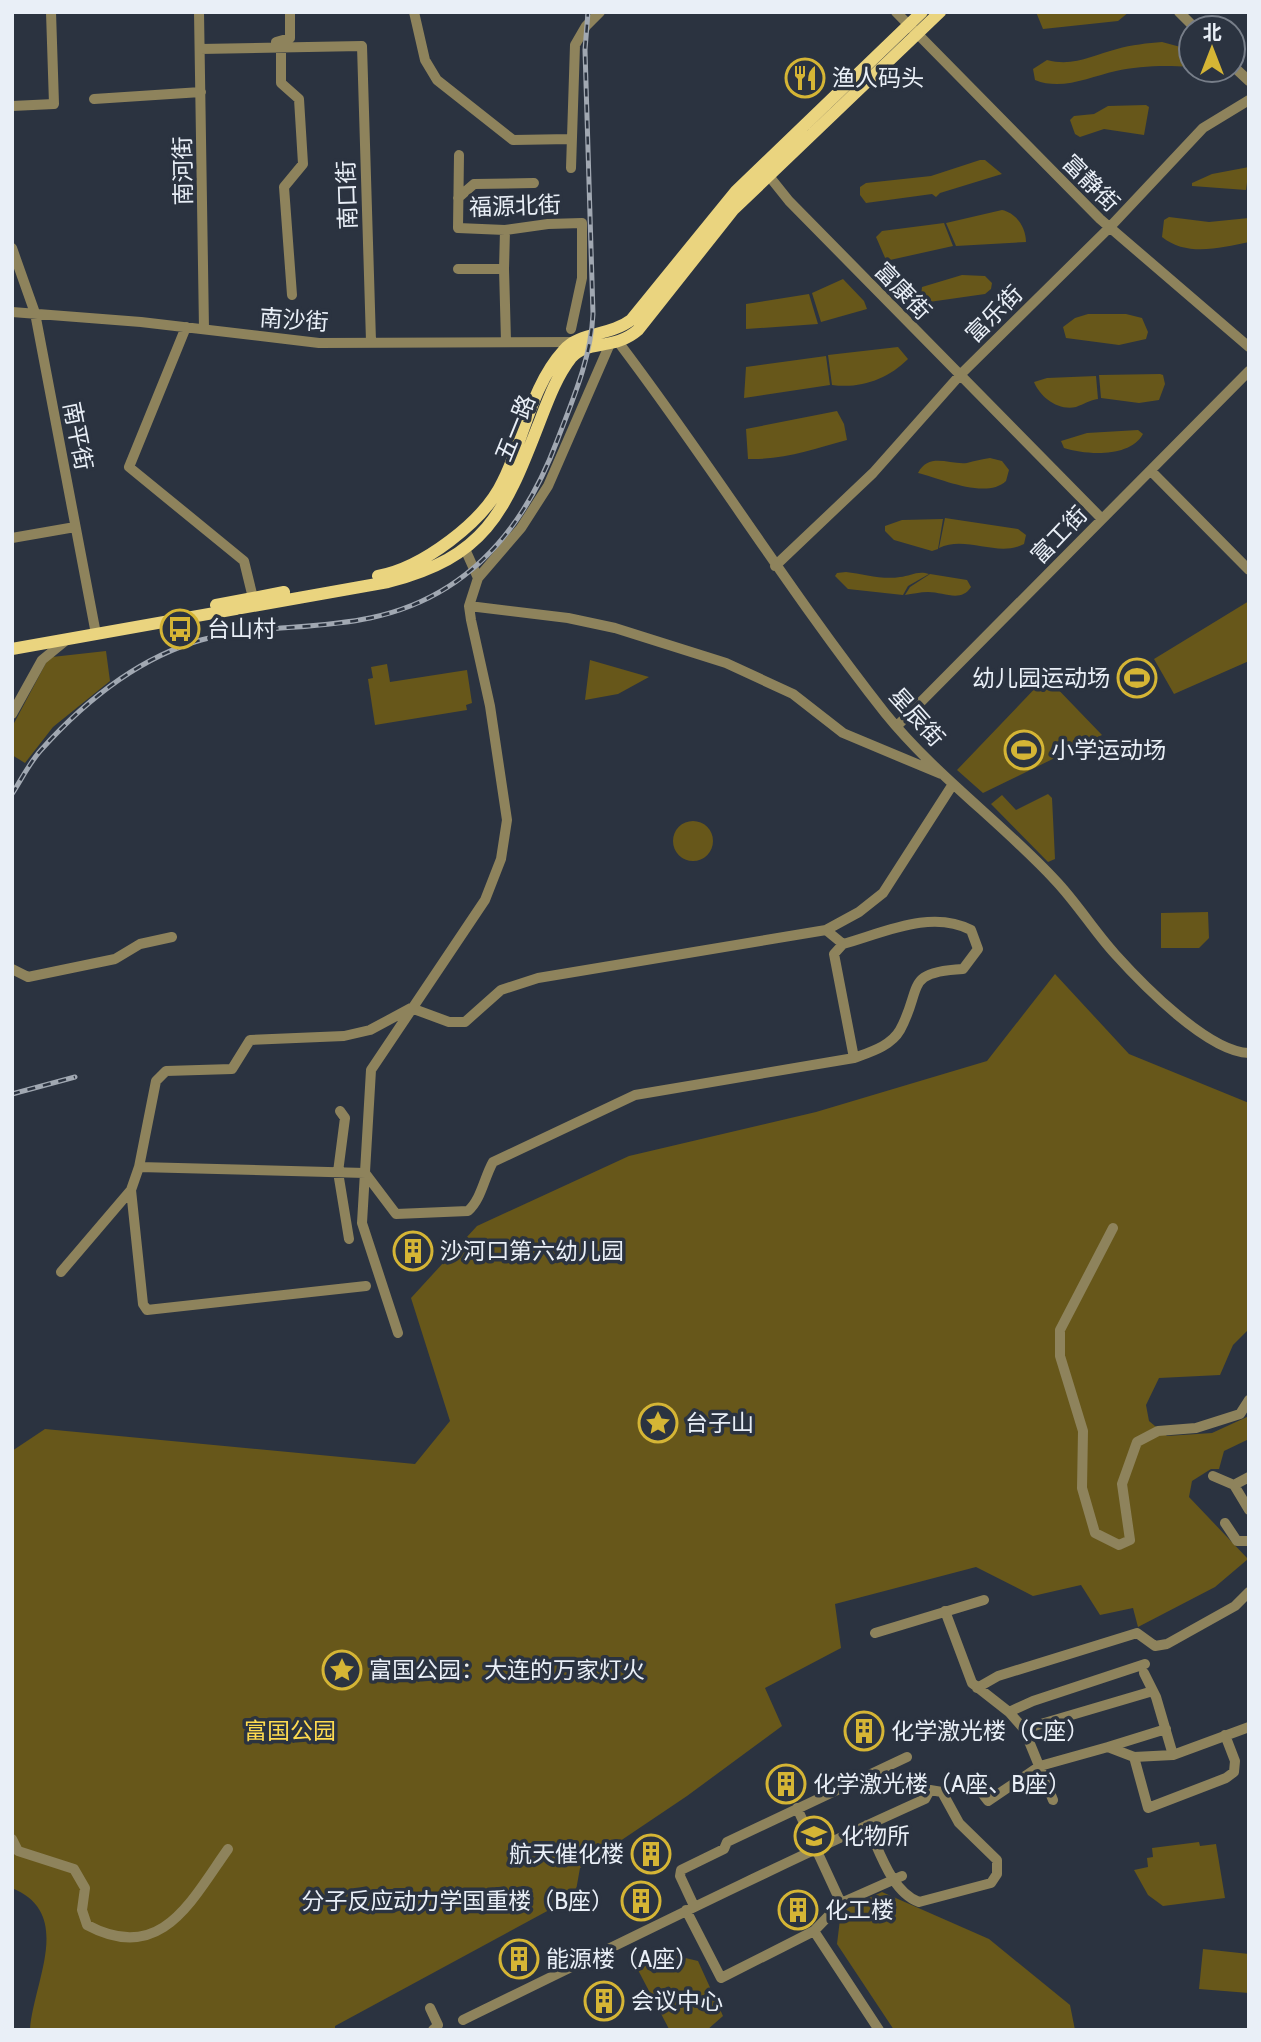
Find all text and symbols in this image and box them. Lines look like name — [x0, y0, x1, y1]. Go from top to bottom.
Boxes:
north arrow — [1177, 14, 1247, 84]
text: 北 — [1202, 21, 1222, 44]
restaurant icon: 渔人码头 — [784, 57, 826, 99]
place label: 渔人码头 — [832, 64, 924, 92]
street label: 南河街 — [168, 136, 198, 206]
street label: 富静街 — [1057, 149, 1125, 217]
street label: 南口街 — [332, 160, 362, 230]
street label: 福源北街 — [469, 190, 561, 222]
street label: 富康街 — [869, 256, 937, 326]
street label: 富乐街 — [960, 280, 1028, 348]
street label: 南沙街 — [259, 304, 329, 336]
street label: 五一路 — [489, 391, 541, 465]
street label: 南平街 — [58, 399, 98, 473]
street label: 富工街 — [1025, 500, 1093, 570]
bus stop icon: 台山村 — [159, 608, 201, 650]
place label: 台山村 — [207, 615, 276, 643]
sports icon: 幼儿园运动场 — [1116, 657, 1158, 699]
place label: 幼儿园运动场 — [972, 664, 1110, 692]
street label: 星辰街 — [884, 682, 950, 752]
sports icon: 小学运动场 — [1003, 729, 1045, 771]
place label: 小学运动场 — [1051, 736, 1166, 764]
building icon: 沙河口第六幼儿园 — [392, 1230, 434, 1272]
place label: 沙河口第六幼儿园 — [440, 1237, 624, 1265]
place icon: 台子山 — [637, 1402, 679, 1444]
place label: 台子山 — [685, 1409, 754, 1437]
place icon: 富国公园：大连的万家灯火 — [321, 1649, 363, 1691]
place label: 富国公园：大连的万家灯火 — [369, 1656, 645, 1684]
building icon: 化学激光楼（C座） — [843, 1710, 885, 1752]
park label: 富国公园 — [244, 1717, 336, 1745]
place label: 化学激光楼（C座） — [891, 1717, 1089, 1745]
building icon: 化学激光楼（A座、B座） — [765, 1763, 807, 1805]
place label: 化学激光楼（A座、B座） — [813, 1770, 1071, 1798]
school or university icon: 化物所 — [793, 1815, 835, 1857]
place label: 化物所 — [841, 1822, 910, 1850]
building icon: 航天催化楼 — [630, 1833, 672, 1875]
place label: 航天催化楼 — [509, 1840, 624, 1868]
building icon: 分子反应动力学国重楼（B座） — [620, 1880, 662, 1922]
place label: 分子反应动力学国重楼（B座） — [301, 1887, 614, 1915]
building icon: 化工楼 — [777, 1889, 819, 1931]
place label: 化工楼 — [825, 1896, 894, 1924]
building icon: 能源楼（A座） — [498, 1938, 540, 1980]
place label: 能源楼（A座） — [546, 1945, 698, 1973]
building icon: 会议中心 — [583, 1980, 625, 2022]
place label: 会议中心 — [631, 1987, 723, 2015]

